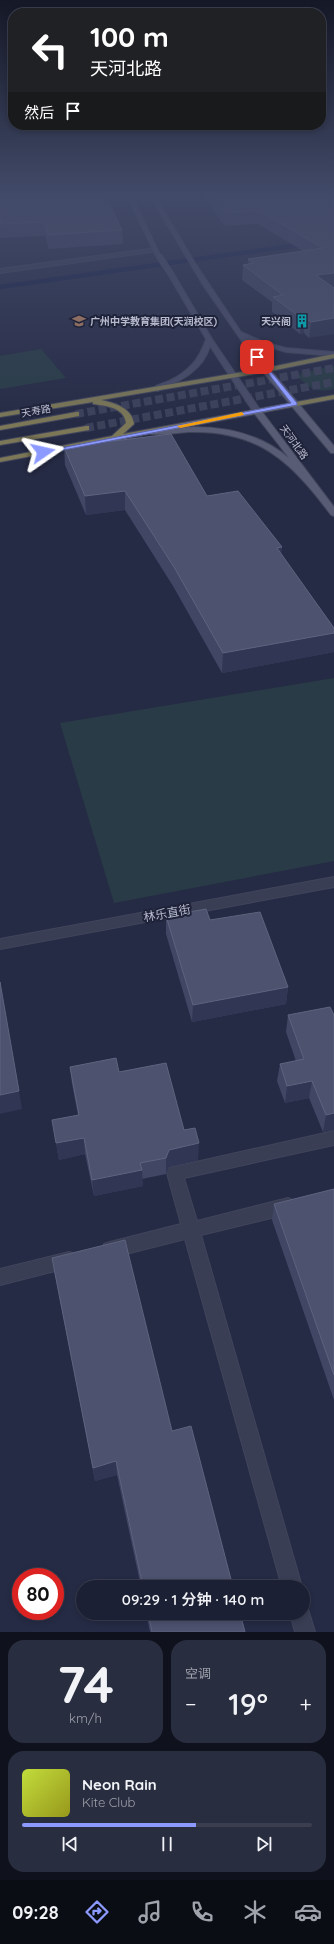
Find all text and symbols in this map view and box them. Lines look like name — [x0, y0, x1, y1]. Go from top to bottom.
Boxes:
text: 100 m — [90, 19, 169, 54]
icon: left — [24, 24, 76, 76]
text: 天河北路 — [90, 57, 162, 80]
icon: arrive — [62, 100, 84, 122]
text: 然后 — [24, 103, 54, 122]
school or university icon: 广州中学教育集团(天润校区) — [71, 313, 87, 329]
building icon: 天兴阁 — [294, 313, 310, 329]
place label: 广州中学教育集团(天润校区) — [90, 315, 218, 328]
place label: 天兴阁 — [261, 315, 291, 328]
pin — [240, 340, 274, 374]
icon: arrive — [246, 346, 268, 368]
street label: 天寿路 — [20, 402, 52, 420]
street label: 天河北路 — [277, 422, 311, 462]
position arrow — [22, 431, 64, 473]
street label: 林乐直街 — [142, 901, 192, 925]
speed limit sign: 80 — [12, 1568, 64, 1620]
text: 09:29 · 1 分钟 · 140 m — [122, 1590, 264, 1609]
text: 74 — [57, 1651, 114, 1716]
text: 空调 — [185, 1665, 211, 1681]
text: 19° — [228, 1685, 268, 1723]
text: − — [185, 1690, 196, 1718]
text: + — [300, 1690, 312, 1718]
text: km/h — [69, 1710, 102, 1726]
text: Neon Rain — [82, 1775, 157, 1794]
text: Kite Club — [82, 1794, 135, 1810]
icon: previous — [59, 1833, 81, 1855]
icon: pause — [156, 1833, 178, 1855]
icon: next — [253, 1833, 275, 1855]
icon: directions — [83, 1898, 111, 1926]
icon: music — [136, 1898, 164, 1926]
icon: phone — [188, 1898, 216, 1926]
icon: climate — [241, 1898, 269, 1926]
icon: car — [294, 1898, 322, 1926]
text: 09:28 — [12, 1901, 59, 1924]

